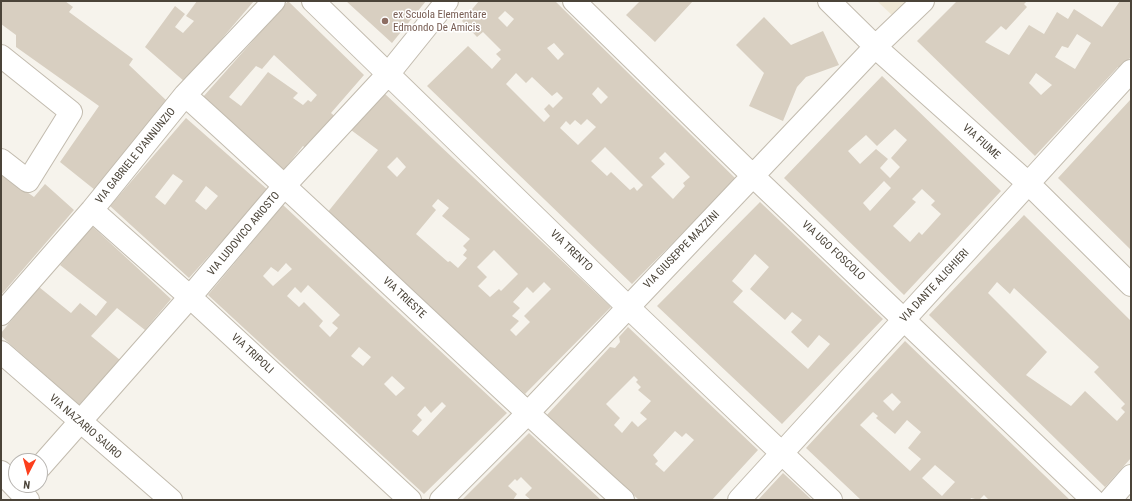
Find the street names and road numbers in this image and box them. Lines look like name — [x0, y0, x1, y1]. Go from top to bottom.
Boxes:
street label: VIA GABRIELE D'ANNUNZIO — [93, 105, 179, 207]
street label: VIA FIUME — [960, 122, 1002, 162]
street label: VIA LUDOVICO ARIOSTO — [205, 189, 283, 279]
street label: VIA GIUSEPPE MAZZINI — [641, 208, 723, 292]
street label: VIA UGO FOSCOLO — [799, 218, 867, 284]
street label: VIA TRENTO — [547, 228, 595, 274]
street label: VIA DANTE ALIGHIERI — [898, 247, 972, 325]
street label: VIA TRIESTE — [380, 275, 428, 321]
street label: VIA TRIPOLI — [228, 331, 276, 377]
street label: VIA NAZARIO SAURO — [46, 392, 124, 462]

